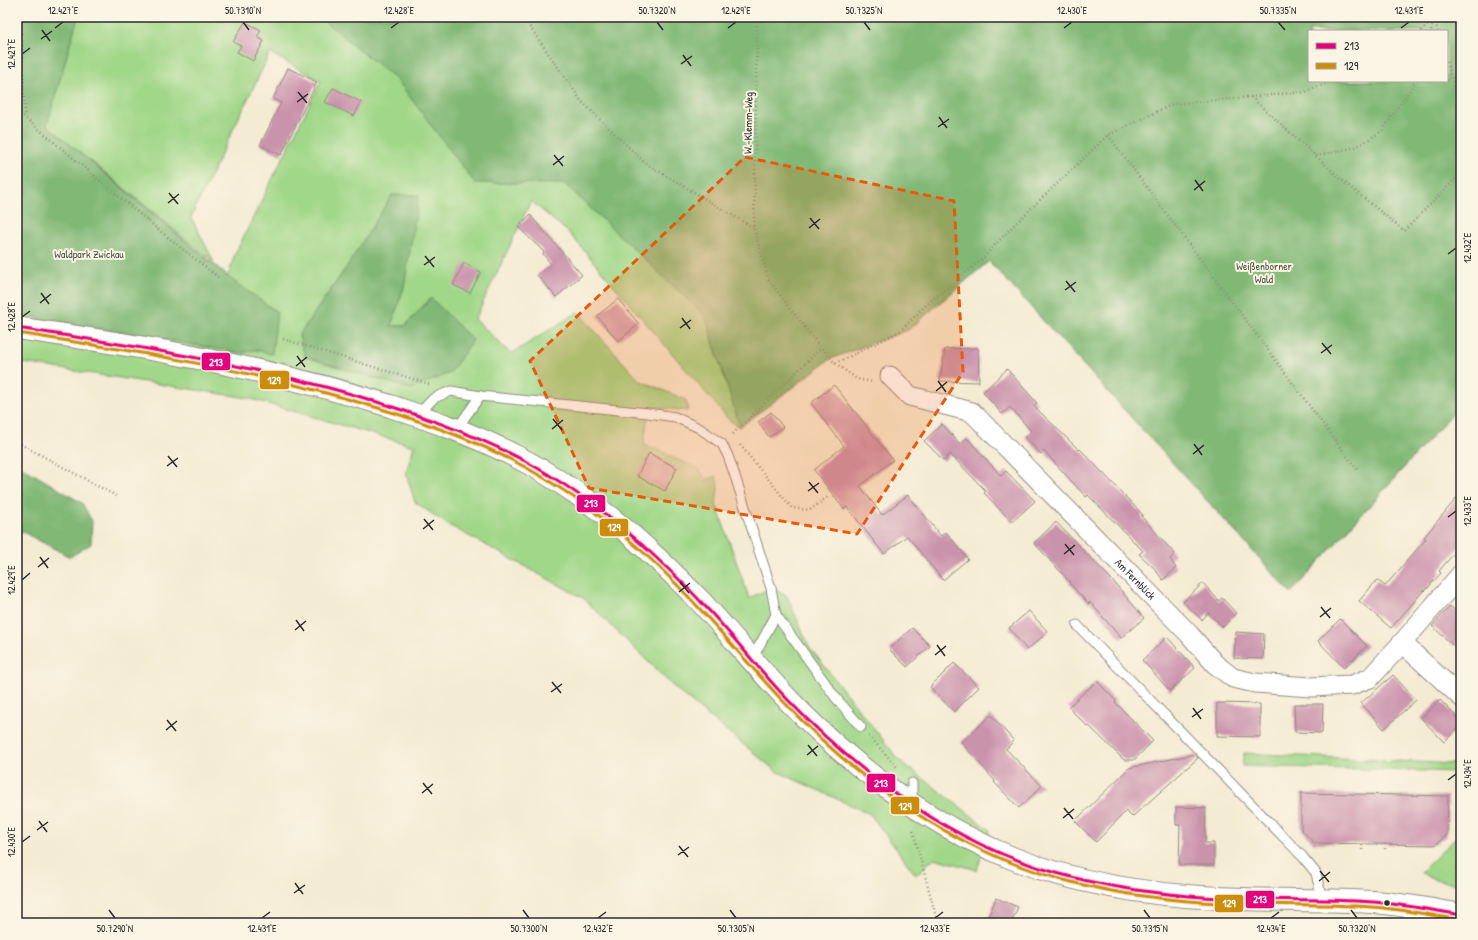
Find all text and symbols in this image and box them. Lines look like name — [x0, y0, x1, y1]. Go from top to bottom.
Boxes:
text: 12.427°E — [48, 4, 79, 17]
text: 50.7310°N — [225, 4, 261, 17]
text: 12.428°E — [384, 4, 415, 17]
text: 50.7320°N — [638, 4, 676, 17]
text: 12.429°E — [721, 4, 751, 17]
text: 50.7325°N — [846, 4, 882, 17]
text: 12.430°E — [1057, 4, 1088, 17]
text: 50.7335°N — [1260, 4, 1296, 17]
text: 12.431°E — [1394, 4, 1424, 17]
legend — [1308, 30, 1448, 82]
text: 213 — [1344, 37, 1359, 54]
text: 12.427°E — [5, 38, 18, 69]
text: 129 — [1344, 57, 1359, 74]
street label: W.-Klemm-Weg — [740, 92, 756, 154]
text: 12.432°E — [1461, 232, 1474, 263]
park label: Waldpark Zwickau — [54, 247, 124, 261]
park label: Weißenborner Wald — [1236, 259, 1293, 286]
text: 12.428°E — [5, 301, 18, 332]
line badge: 213 — [201, 352, 231, 371]
text: 213 — [209, 355, 223, 369]
line badge: 129 — [259, 370, 290, 390]
text: 129 — [267, 373, 281, 387]
line badge: 213 — [576, 494, 606, 513]
text: 12.433°E — [1461, 495, 1474, 526]
text: 213 — [584, 496, 598, 510]
line badge: 129 — [599, 518, 629, 537]
text: 129 — [607, 520, 621, 534]
street label: Am Fernblick — [1112, 556, 1159, 603]
text: 12.429°E — [5, 565, 18, 595]
text: 12.434°E — [1461, 759, 1474, 789]
line badge: 213 — [866, 773, 896, 793]
text: 213 — [874, 776, 888, 790]
line badge: 129 — [890, 796, 920, 815]
text: 129 — [898, 799, 912, 813]
text: 12.430°E — [5, 826, 18, 857]
line badge: 213 — [1245, 890, 1275, 909]
text: 213 — [1253, 892, 1267, 906]
line badge: 129 — [1214, 894, 1244, 913]
text: 129 — [1222, 896, 1236, 910]
unlabelled marker — [1382, 898, 1392, 908]
text: 50.7290°N — [97, 922, 133, 935]
text: 12.431°E — [247, 922, 277, 935]
text: 50.7300°N — [511, 922, 547, 935]
text: 12.432°E — [583, 922, 614, 935]
text: 50.7305°N — [718, 922, 754, 935]
text: 12.433°E — [920, 922, 951, 935]
text: 50.7315°N — [1132, 922, 1168, 935]
text: 12.434°E — [1256, 922, 1286, 935]
text: 50.7320°N — [1338, 922, 1376, 935]

